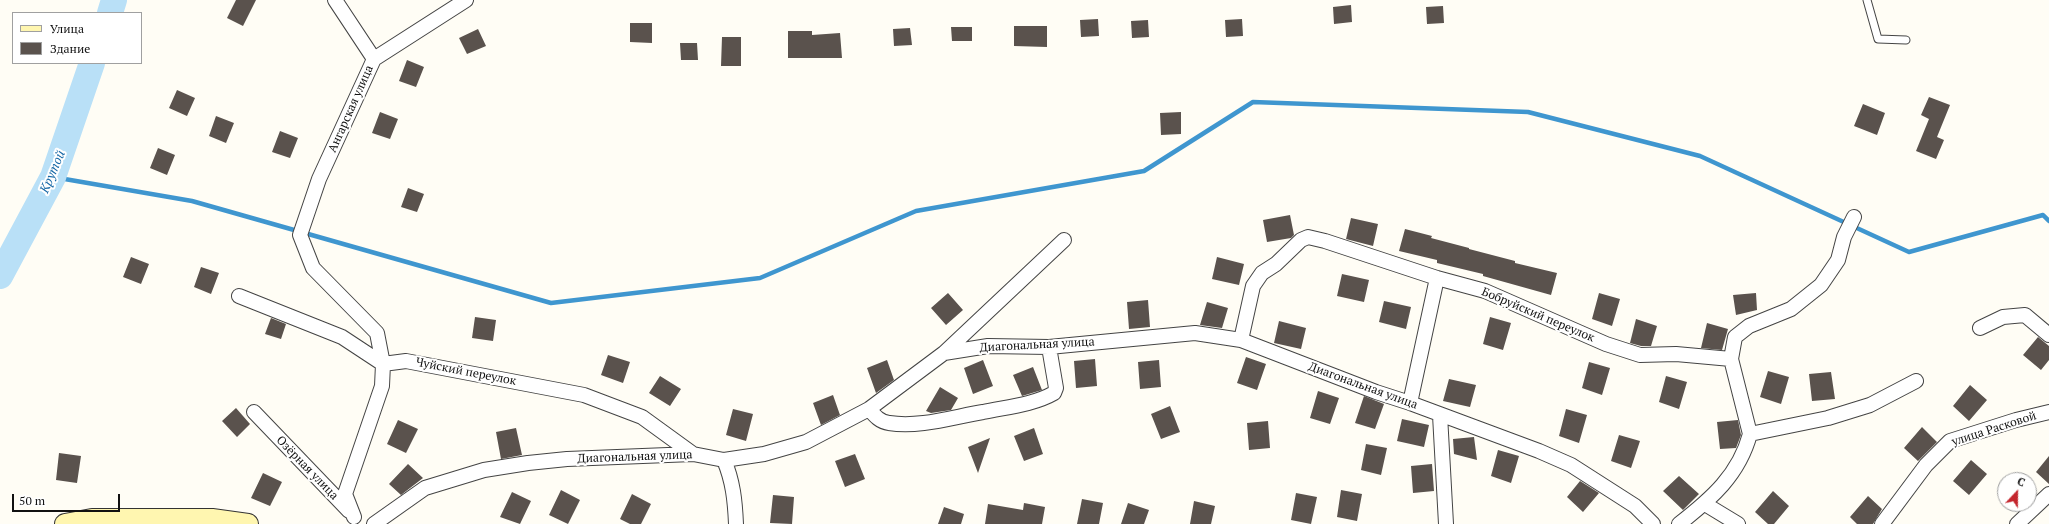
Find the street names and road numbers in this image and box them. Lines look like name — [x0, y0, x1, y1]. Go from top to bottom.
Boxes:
street label: Ангарская улица — [325, 63, 377, 155]
street label: Бобруйский переулок — [1479, 285, 1597, 345]
street label: Диагональная улица — [979, 335, 1095, 355]
street label: Чуйский переулок — [414, 355, 518, 389]
street label: Диагональная улица — [1306, 360, 1420, 412]
street label: улица Расковой — [1950, 409, 2038, 449]
street label: Озёрная улица — [273, 433, 341, 503]
street label: Диагональная улица — [577, 448, 693, 466]

